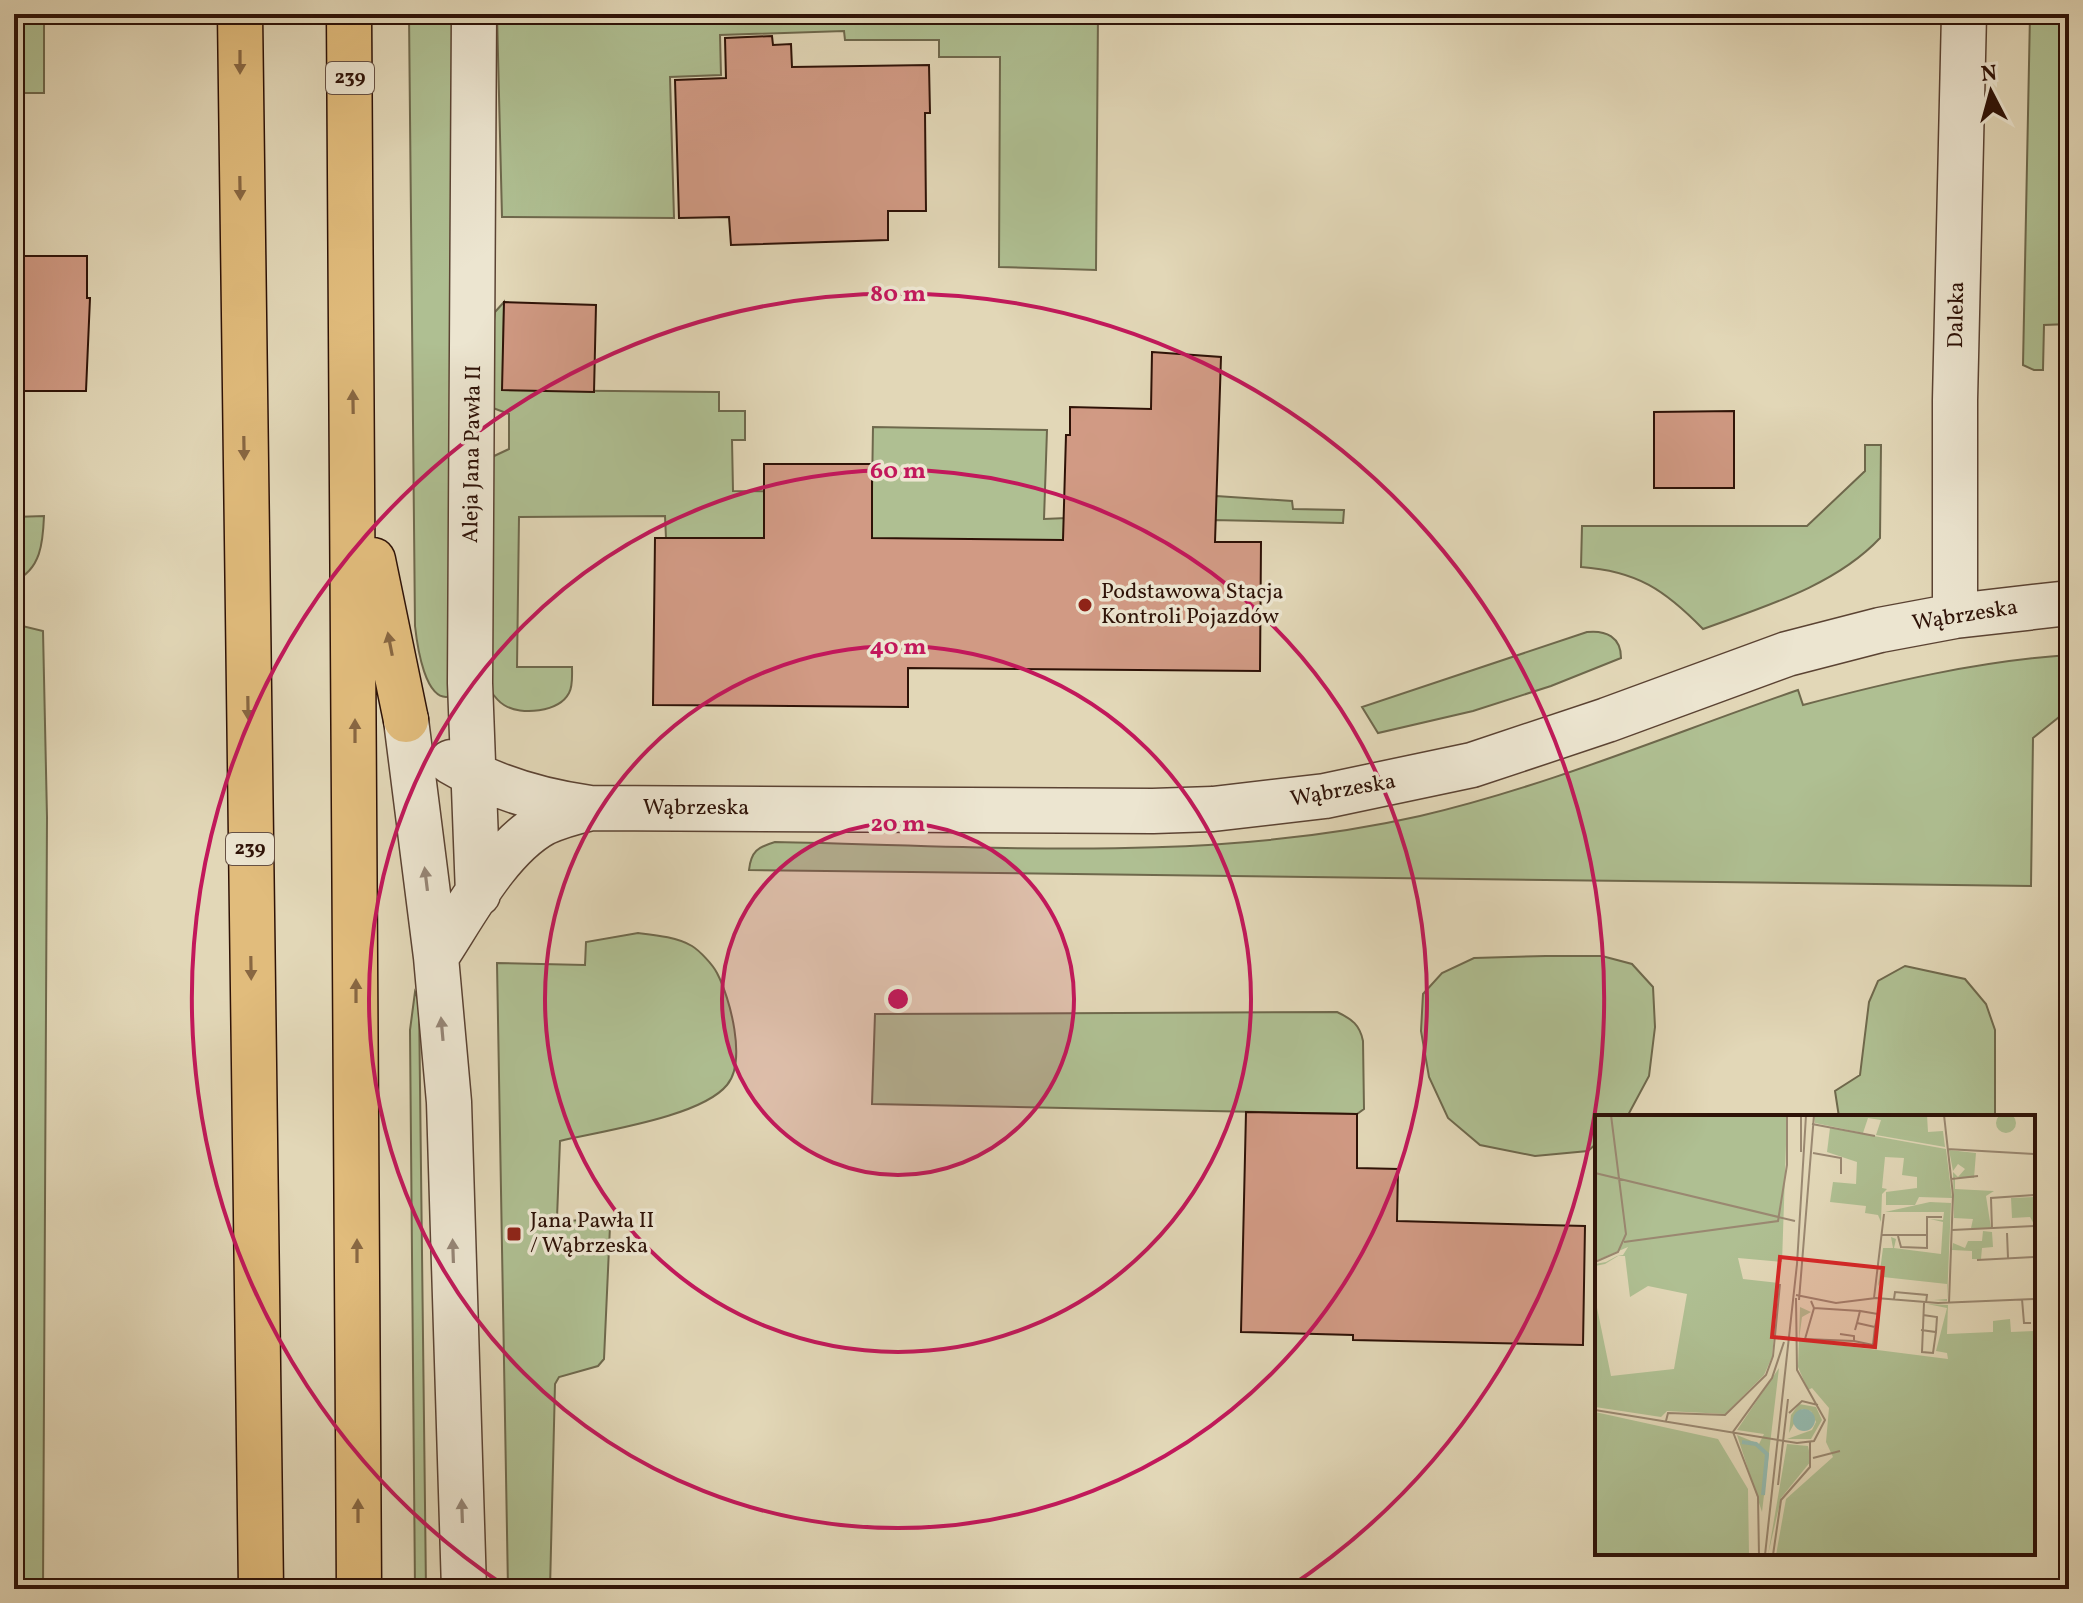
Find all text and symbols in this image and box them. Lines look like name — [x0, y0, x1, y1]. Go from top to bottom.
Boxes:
one-way arrow — [234, 50, 246, 75]
north arrow — [1951, 52, 2031, 132]
text: N — [1980, 58, 1999, 91]
road number: 239 — [326, 62, 374, 94]
one-way arrow — [234, 176, 247, 201]
text: 80 m — [870, 278, 926, 312]
street label: Daleka — [1941, 281, 1973, 349]
street label: Aleja Jana Pawła II — [456, 365, 490, 543]
one-way arrow — [347, 389, 359, 414]
one-way arrow — [238, 436, 250, 461]
text: 60 m — [870, 455, 926, 489]
place label: Podstawowa Stacja Kontroli Pojazdów — [1101, 577, 1283, 633]
street label: Wąbrzeska — [1910, 592, 2020, 640]
marker: Podstawowa Stacja Kontroli Pojazdów — [1076, 596, 1094, 614]
one-way arrow — [383, 631, 396, 656]
text: 40 m — [870, 631, 926, 665]
one-way arrow — [242, 696, 254, 721]
one-way arrow — [349, 718, 361, 743]
street label: Wąbrzeska — [1288, 766, 1398, 816]
street label: Wąbrzeska — [643, 793, 749, 824]
text: 20 m — [870, 808, 926, 842]
road number: 239 — [226, 833, 274, 865]
one-way arrow — [419, 867, 432, 892]
one-way arrow — [245, 956, 258, 981]
one-way arrow — [350, 978, 362, 1003]
centre of rings — [884, 985, 912, 1013]
one-way arrow — [436, 1016, 449, 1041]
inset map — [1595, 1115, 2035, 1555]
place label: Jana Pawła II / Wąbrzeska — [530, 1206, 654, 1262]
marker: Jana Pawła II / Wąbrzeska — [505, 1225, 523, 1243]
one-way arrow — [351, 1238, 363, 1263]
one-way arrow — [447, 1238, 460, 1263]
one-way arrow — [352, 1498, 365, 1523]
one-way arrow — [455, 1498, 468, 1523]

